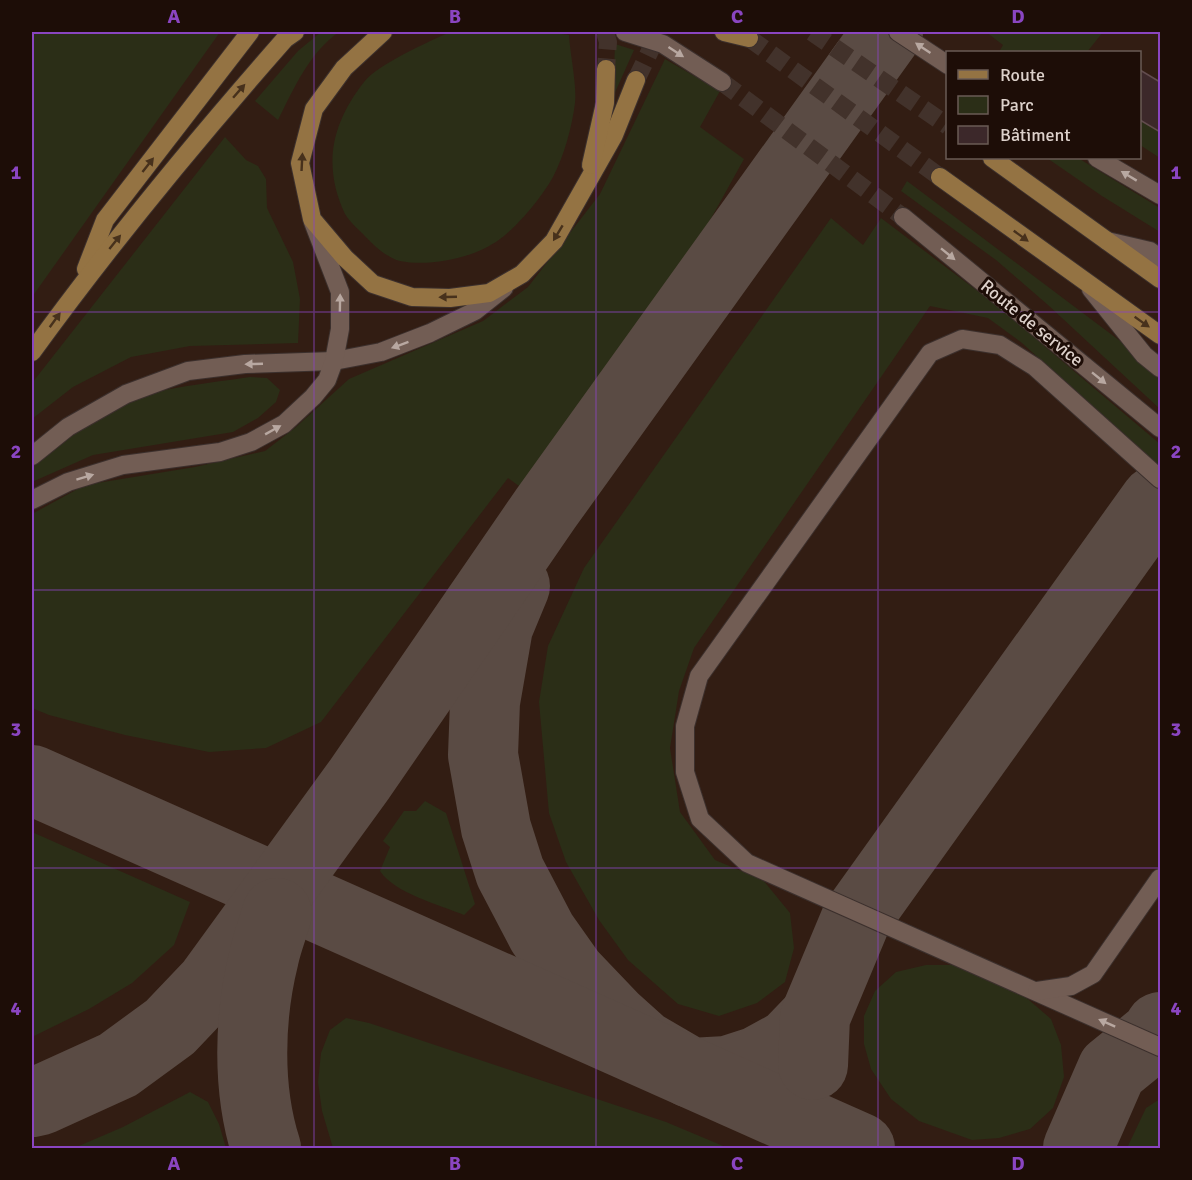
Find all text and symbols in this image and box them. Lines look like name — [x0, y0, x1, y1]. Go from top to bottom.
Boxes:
text: A — [168, 4, 181, 29]
text: B — [449, 4, 461, 29]
text: C — [731, 4, 743, 29]
text: D — [1011, 4, 1025, 29]
one-way arrow — [915, 42, 931, 54]
one-way arrow — [668, 47, 684, 58]
legend — [946, 51, 1141, 159]
text: Route — [1000, 64, 1045, 86]
one-way arrow — [232, 84, 246, 99]
text: Parc — [1000, 94, 1034, 116]
text: Bâtiment — [1000, 124, 1071, 146]
one-way arrow — [298, 152, 307, 171]
one-way arrow — [142, 157, 154, 173]
text: 1 — [11, 160, 22, 185]
text: 1 — [1171, 160, 1182, 185]
one-way arrow — [1121, 171, 1137, 182]
one-way arrow — [553, 225, 564, 241]
one-way arrow — [1012, 230, 1028, 242]
one-way arrow — [108, 235, 121, 250]
one-way arrow — [940, 248, 956, 261]
street label: Route de service — [976, 275, 1088, 371]
one-way arrow — [439, 292, 458, 302]
one-way arrow — [335, 293, 345, 312]
one-way arrow — [49, 312, 61, 328]
one-way arrow — [1133, 316, 1149, 328]
one-way arrow — [391, 341, 409, 350]
one-way arrow — [245, 359, 264, 368]
one-way arrow — [1091, 371, 1107, 384]
one-way arrow — [264, 425, 281, 435]
text: 2 — [11, 439, 21, 464]
text: 2 — [1171, 439, 1181, 464]
one-way arrow — [76, 472, 94, 481]
text: 3 — [11, 717, 21, 742]
text: 3 — [1171, 717, 1181, 742]
text: 4 — [11, 996, 22, 1021]
text: 4 — [1171, 996, 1182, 1021]
one-way arrow — [1098, 1018, 1116, 1028]
text: A — [168, 1151, 181, 1176]
text: B — [449, 1151, 461, 1176]
text: C — [731, 1151, 743, 1176]
text: D — [1011, 1151, 1025, 1176]

